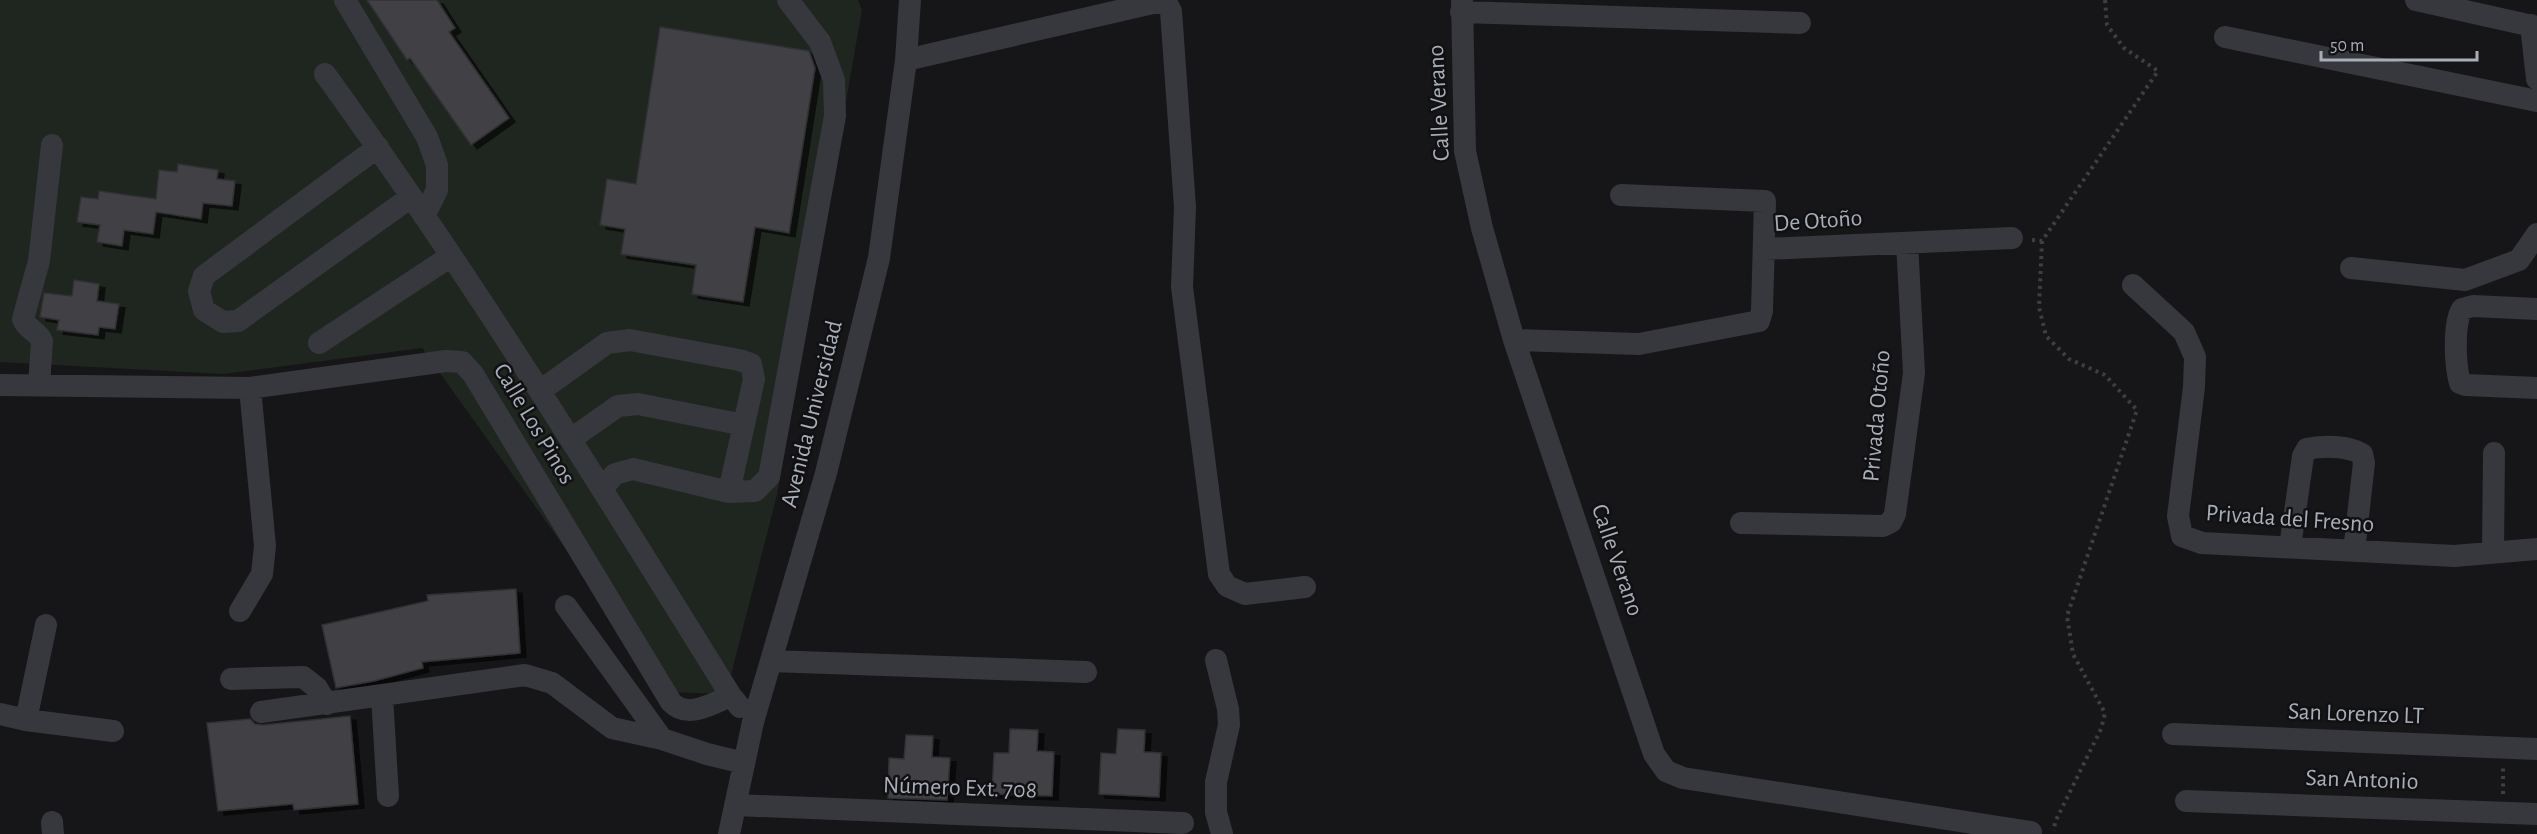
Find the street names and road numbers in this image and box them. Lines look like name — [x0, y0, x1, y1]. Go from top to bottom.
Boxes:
street label: Calle Verano — [1424, 44, 1454, 162]
street label: De Otoño — [1773, 206, 1863, 236]
street label: Avenida Universidad — [777, 318, 847, 510]
street label: Privada Otoño — [1859, 349, 1895, 483]
street label: Calle Los Pinos — [489, 360, 579, 488]
street label: Calle Verano — [1587, 501, 1647, 619]
street label: Privada del Fresno — [2205, 501, 2375, 537]
street label: San Lorenzo LT — [2287, 700, 2425, 728]
street label: San Antonio — [2305, 766, 2419, 794]
street label: Número Ext. 708 — [882, 773, 1038, 803]

